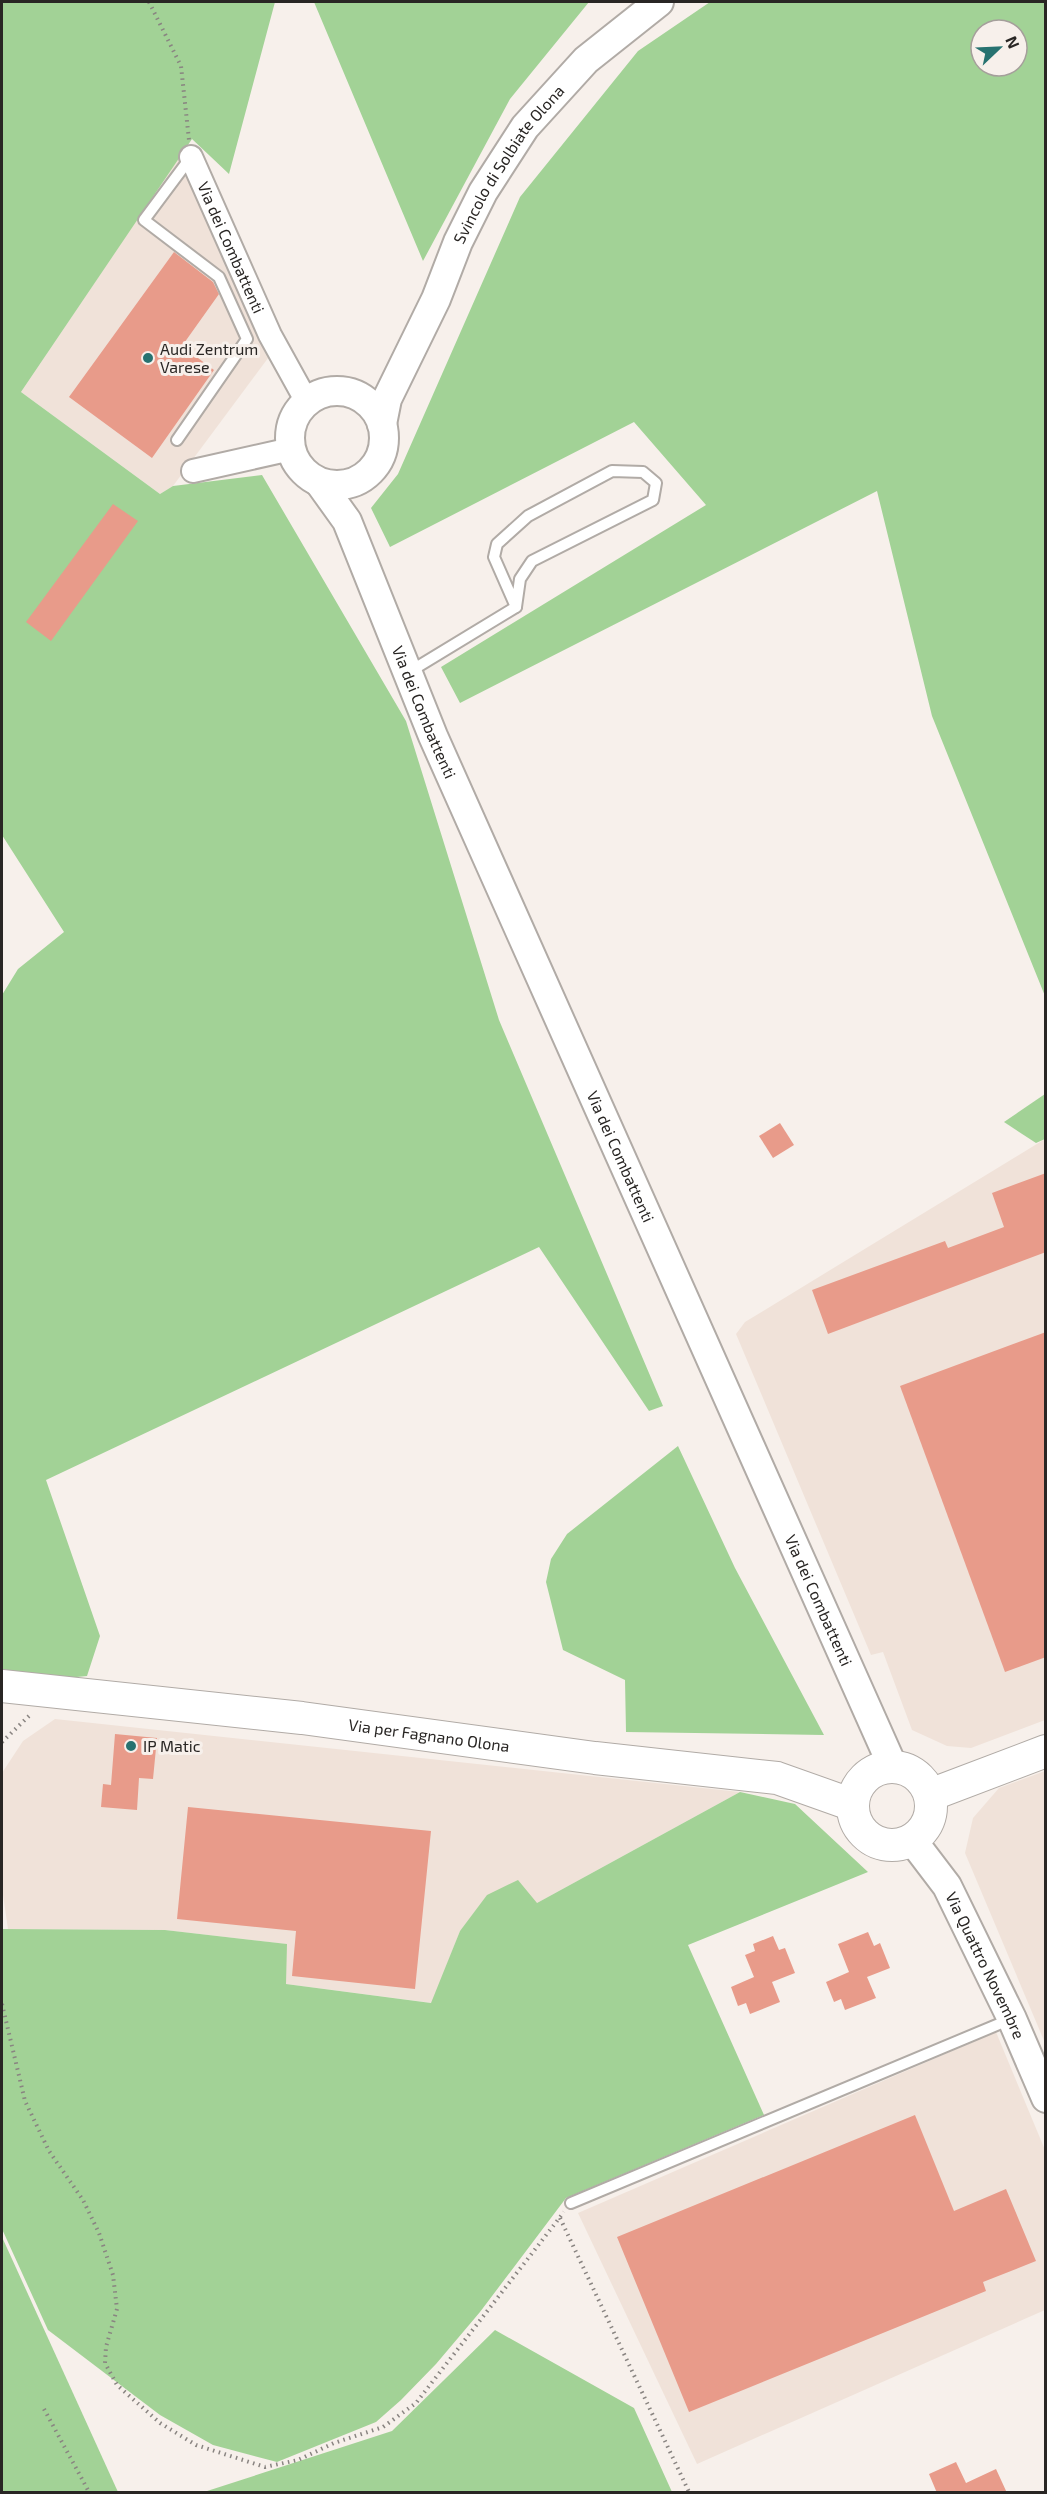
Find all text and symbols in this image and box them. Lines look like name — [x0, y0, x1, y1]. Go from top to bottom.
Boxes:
north arrow — [969, 18, 1029, 78]
text: N — [1002, 33, 1024, 51]
street label: Svincolo di Solbiate Olona — [449, 81, 568, 247]
street label: Via dei Combattenti — [194, 179, 269, 316]
place label: Audi Zentrum Varese — [160, 339, 258, 376]
marker: Audi Zentrum Varese — [141, 351, 155, 365]
street label: Via dei Combattenti — [389, 643, 461, 781]
street label: Via dei Combattenti — [584, 1088, 659, 1225]
street label: Via dei Combattenti — [782, 1531, 857, 1669]
street label: Via per Fagnano Olona — [347, 1714, 511, 1755]
place label: IP Matic — [143, 1736, 201, 1755]
marker: IP Matic — [124, 1739, 138, 1753]
street label: Via Quattro Novembre — [942, 1888, 1029, 2042]

